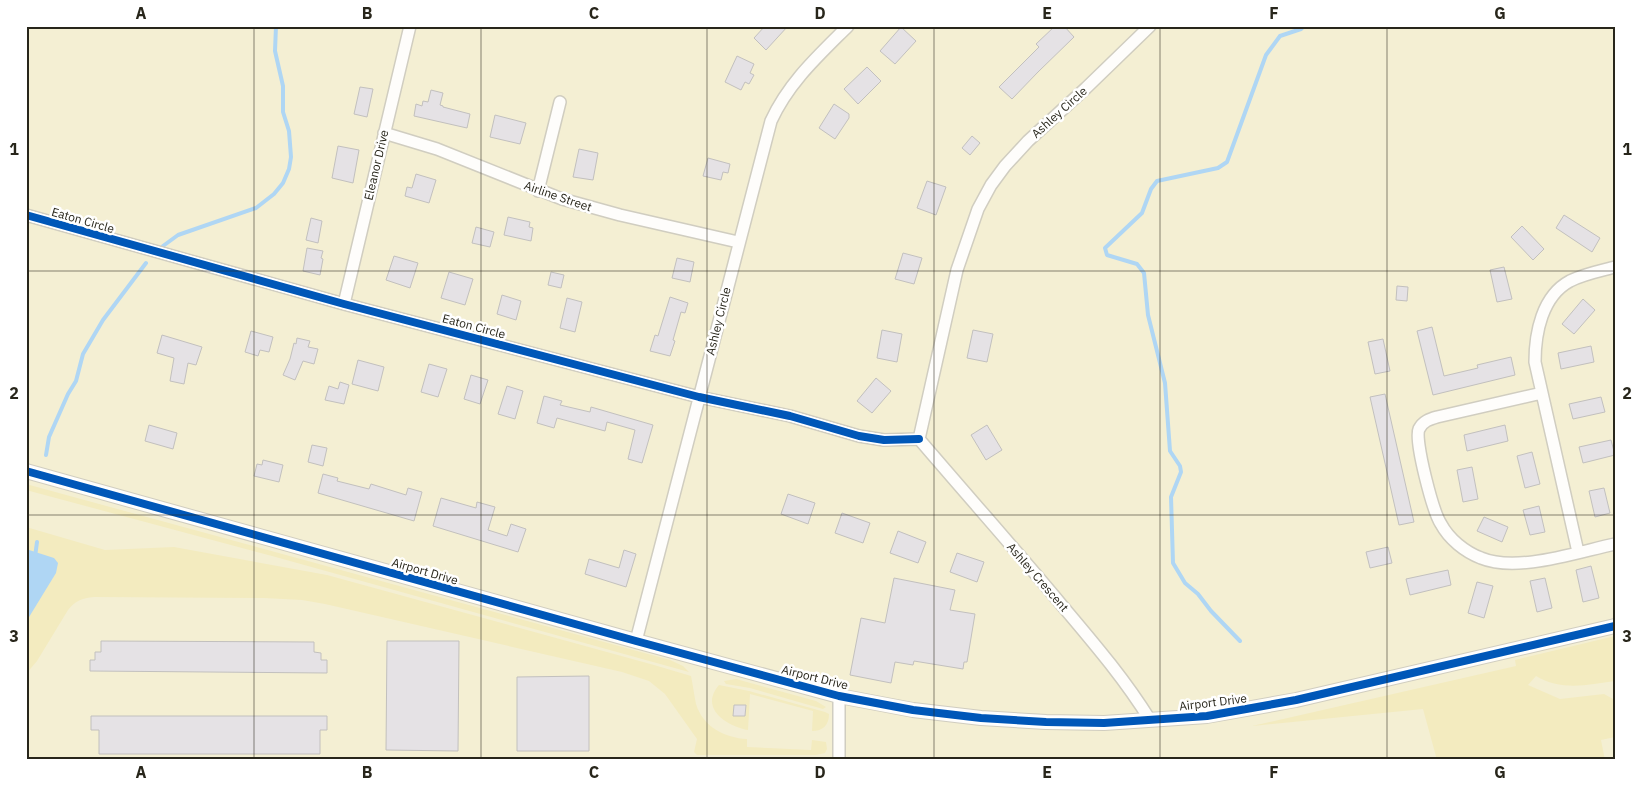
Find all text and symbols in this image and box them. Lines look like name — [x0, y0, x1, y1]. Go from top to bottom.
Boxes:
text: A — [136, 3, 147, 23]
text: B — [362, 3, 373, 23]
text: C — [589, 3, 599, 23]
text: D — [814, 3, 826, 23]
text: E — [1042, 3, 1052, 23]
text: F — [1269, 3, 1279, 23]
text: G — [1494, 3, 1506, 23]
street label: Ashley Circle — [1028, 83, 1090, 141]
street label: Eleanor Drive — [361, 128, 391, 202]
text: 1 — [9, 139, 19, 159]
text: 1 — [1622, 139, 1632, 159]
street label: Airline Street — [522, 177, 594, 215]
street label: Eaton Circle — [50, 204, 117, 236]
street label: Ashley Circle — [702, 285, 734, 357]
street label: Eaton Circle — [441, 310, 508, 342]
text: 2 — [9, 383, 19, 403]
text: 2 — [1622, 383, 1632, 403]
street label: Ashley Crescent — [1004, 539, 1072, 615]
street label: Airport Drive — [390, 554, 460, 588]
text: 3 — [9, 626, 19, 646]
text: 3 — [1622, 626, 1632, 646]
street label: Airport Drive — [780, 661, 850, 693]
street label: Airport Drive — [1178, 690, 1248, 714]
text: A — [136, 762, 147, 782]
text: B — [362, 762, 373, 782]
text: C — [589, 762, 599, 782]
text: D — [814, 762, 826, 782]
text: E — [1042, 762, 1052, 782]
text: F — [1269, 762, 1279, 782]
text: G — [1494, 762, 1506, 782]

